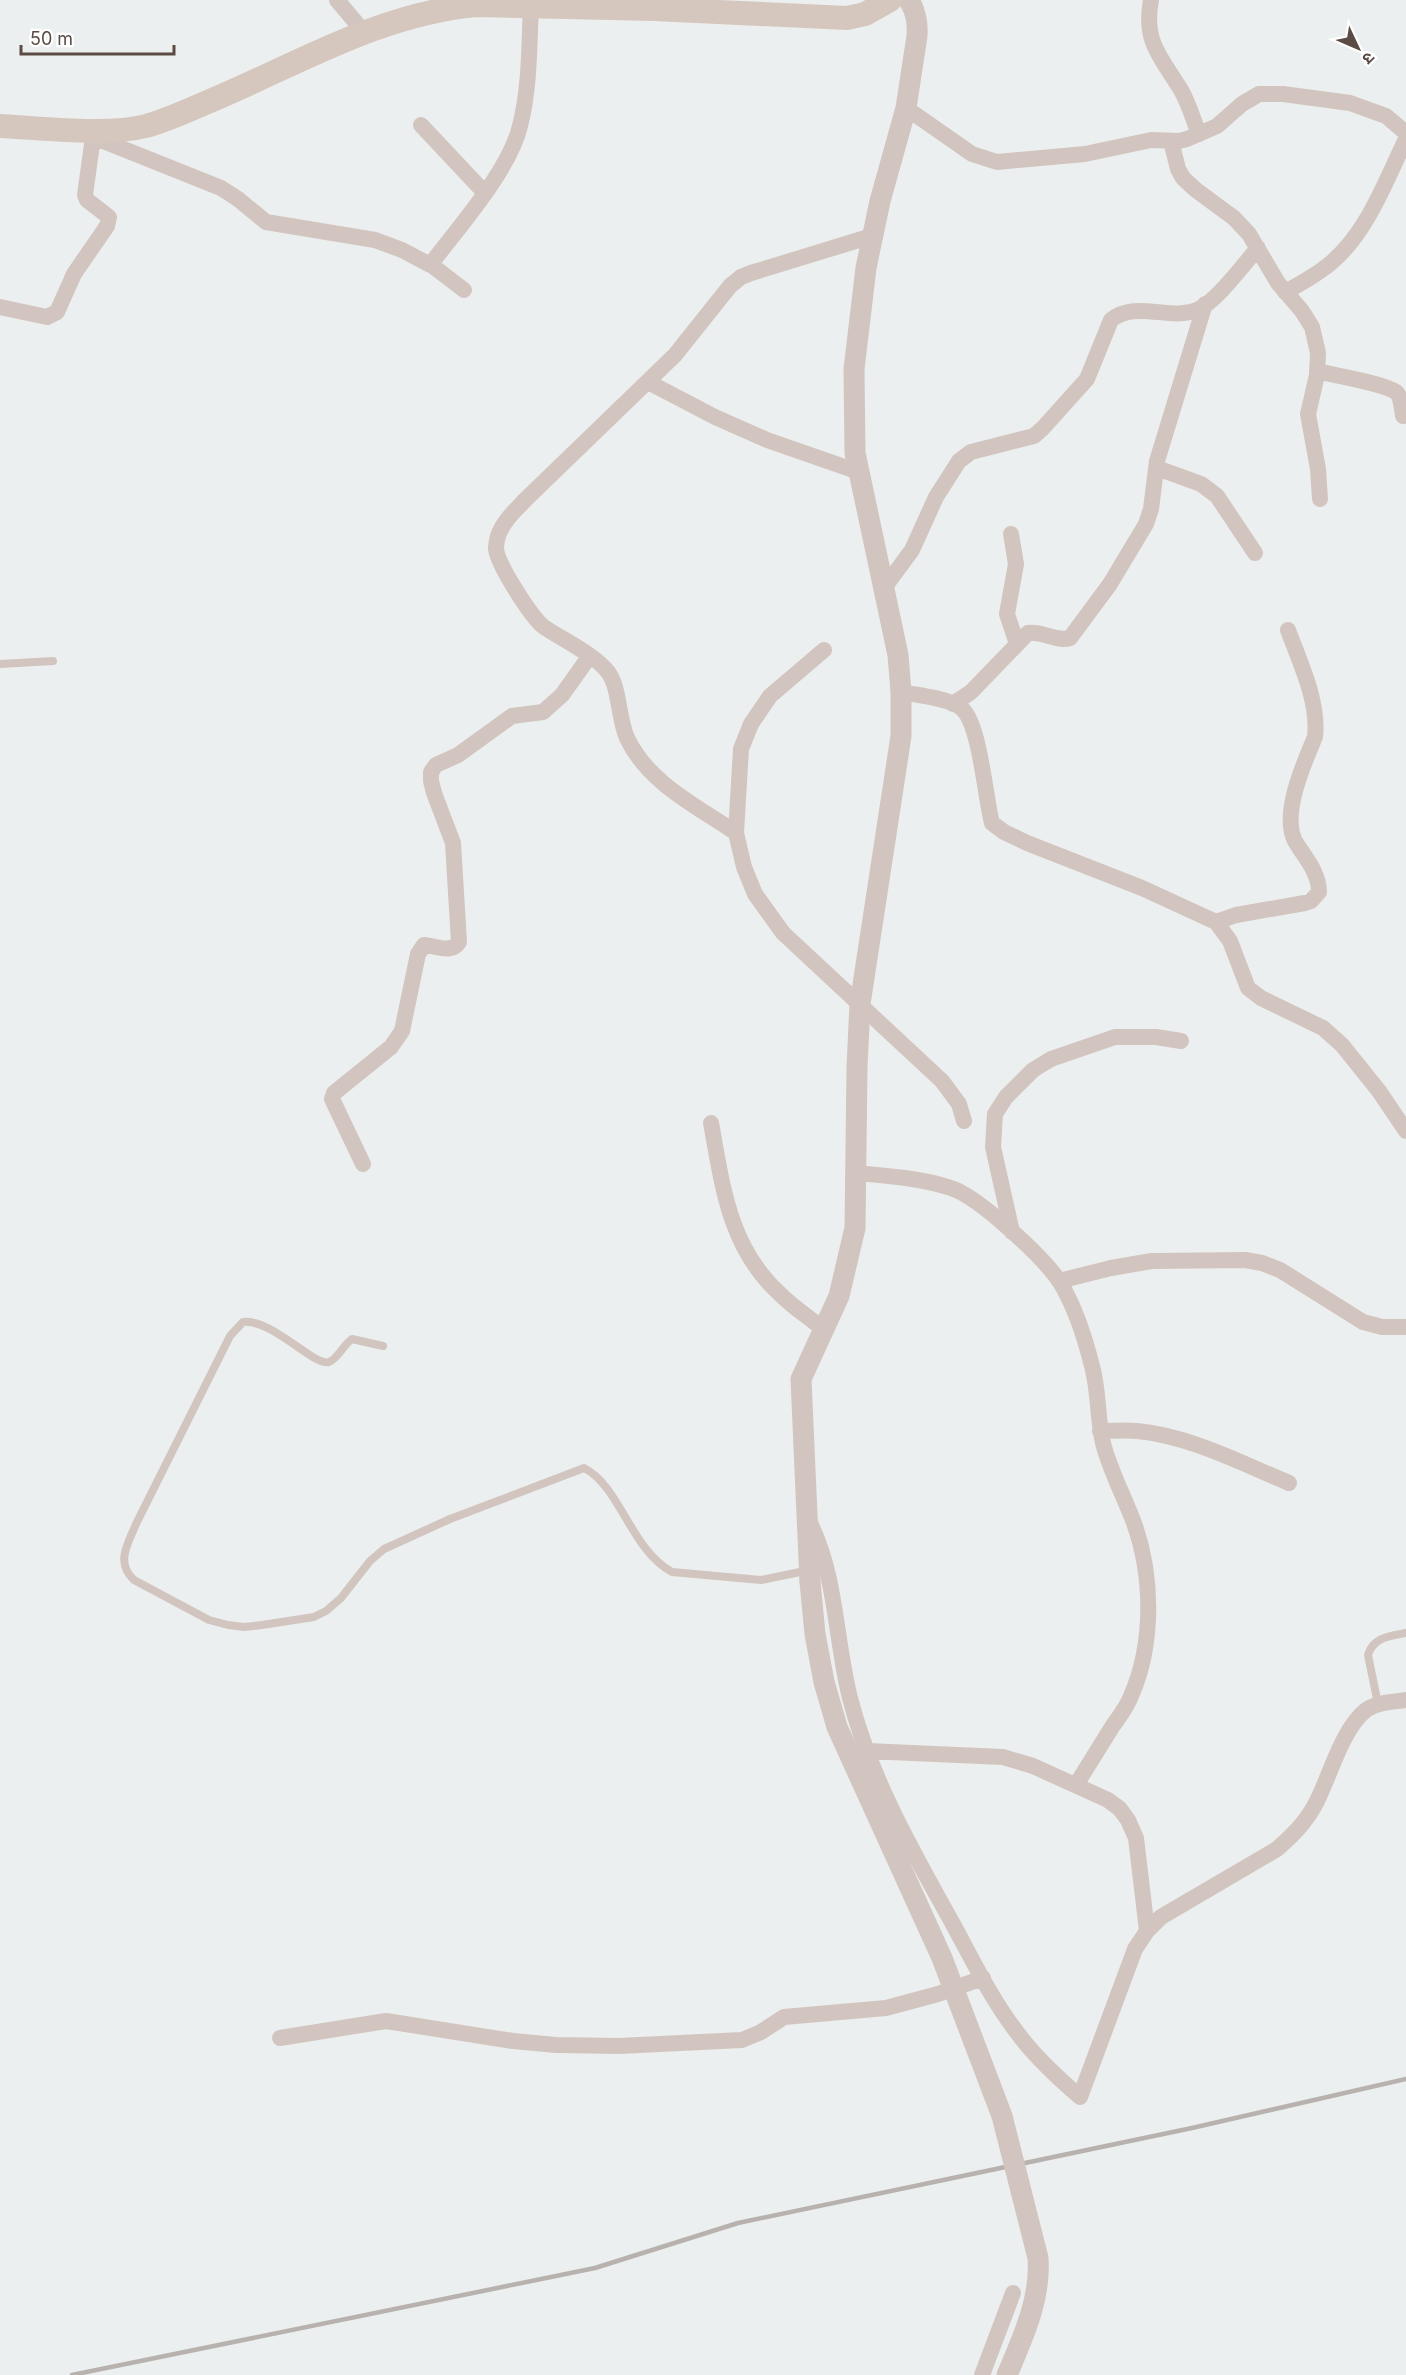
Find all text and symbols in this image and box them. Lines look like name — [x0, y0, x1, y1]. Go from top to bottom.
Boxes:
scale bar — [21, 18, 174, 56]
north arrow — [1328, 18, 1388, 78]
text: 50 m — [30, 28, 73, 49]
text: उ — [1358, 48, 1379, 69]

